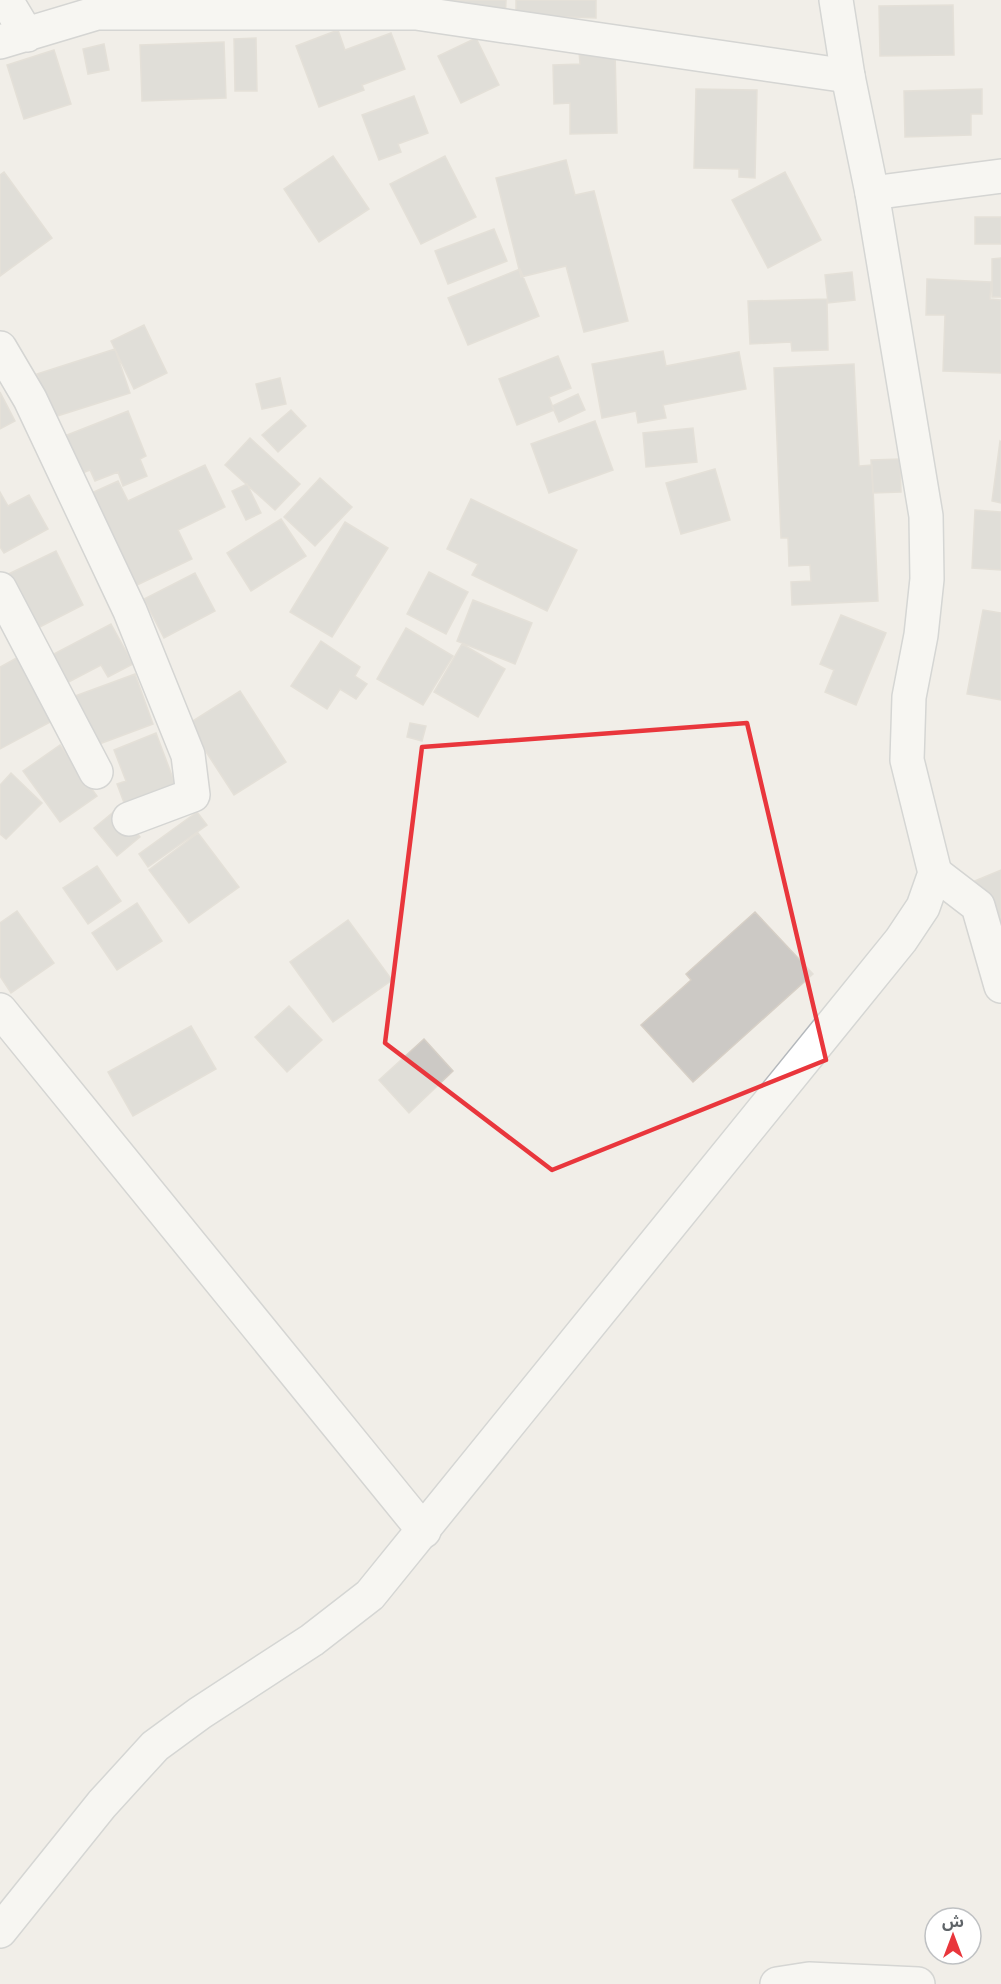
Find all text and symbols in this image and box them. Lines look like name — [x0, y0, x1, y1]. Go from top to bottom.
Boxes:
north arrow — [923, 1906, 983, 1966]
text: ش — [942, 1912, 964, 1931]

